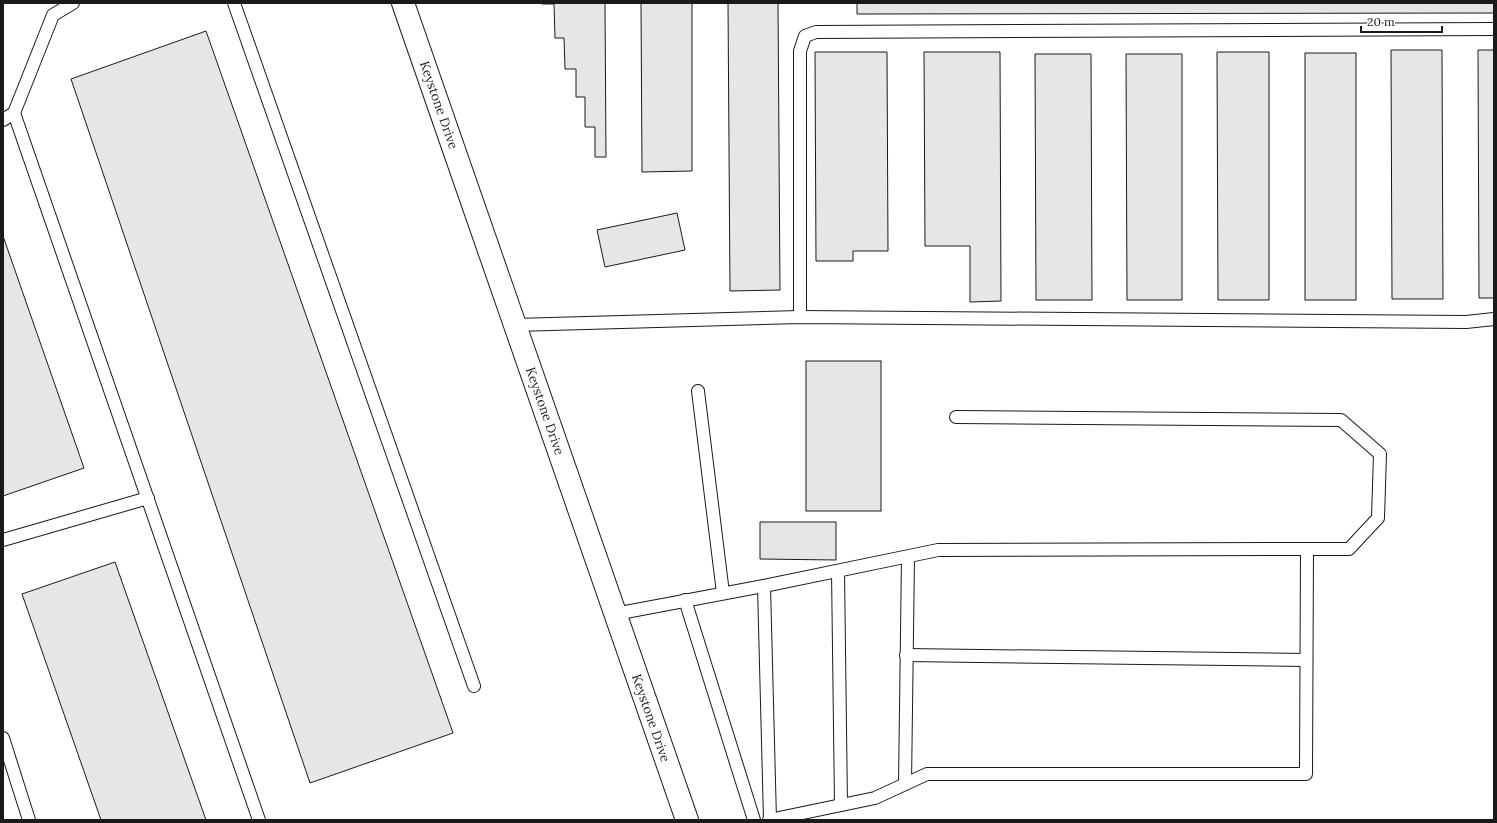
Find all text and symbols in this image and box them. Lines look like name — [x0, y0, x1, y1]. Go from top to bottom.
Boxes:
scale bar — [1361, 8, 1442, 34]
text: 20 m — [1367, 14, 1395, 29]
street label: Keystone Drive — [416, 59, 462, 151]
street label: Keystone Drive — [522, 365, 568, 457]
street label: Keystone Drive — [628, 672, 674, 764]

